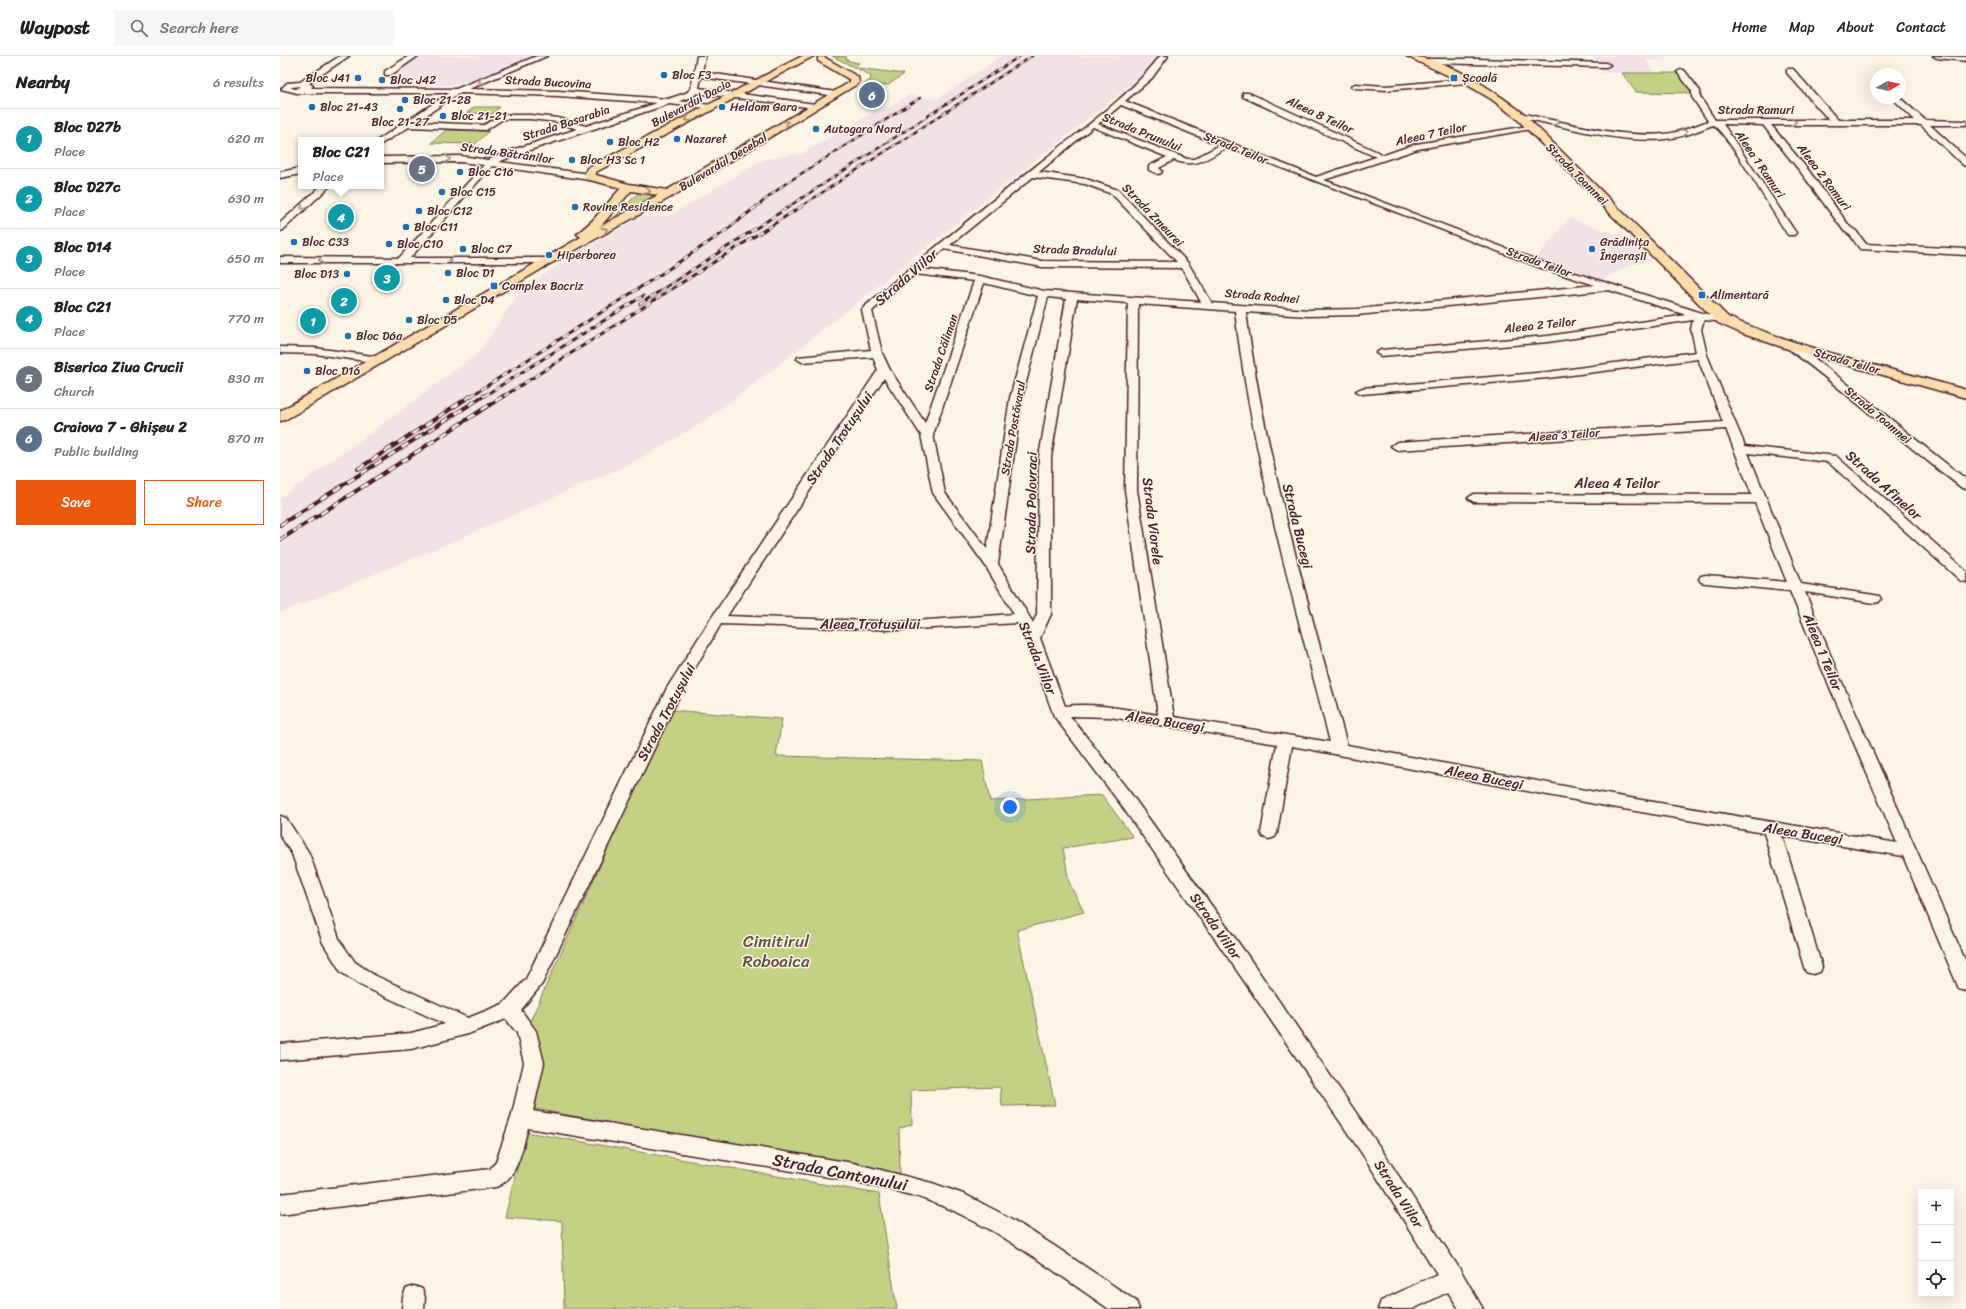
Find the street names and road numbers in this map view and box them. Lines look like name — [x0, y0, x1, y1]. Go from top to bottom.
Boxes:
street label: Strada Bucovina — [504, 69, 592, 95]
street label: Bulevardul Dacia — [647, 73, 735, 133]
street label: Aleea 8 Teilor — [1282, 89, 1358, 141]
street label: Strada Basarabia — [519, 98, 613, 148]
street label: Strada Ramuri — [1718, 99, 1795, 121]
street label: Strada Prunului — [1099, 106, 1186, 158]
street label: Aleea 7 Teilor — [1392, 116, 1470, 152]
street label: Strada Teilor — [1200, 125, 1273, 171]
street label: Aleea 1 Ramuri — [1728, 125, 1791, 203]
street label: Bulevardul Decebal — [674, 126, 772, 197]
street label: Strada Bătrânilor — [459, 136, 556, 171]
street label: Strada Toamnei — [1540, 137, 1614, 211]
street label: Aleea 2 Ramuri — [1791, 138, 1857, 216]
street label: Strada Zmeurei — [1117, 178, 1190, 253]
street label: Strada Bradului — [1033, 238, 1118, 262]
street label: Strada Teilor — [1503, 240, 1576, 284]
street label: Strada Viilor — [869, 242, 945, 312]
street label: Strada Rodnei — [1224, 282, 1301, 310]
street label: Aleea 2 Teilor — [1502, 310, 1578, 340]
street label: Strada Căliman — [917, 311, 965, 395]
street label: Strada Teilor — [1811, 341, 1884, 381]
street label: Strada Postăvarul — [994, 378, 1032, 477]
street label: Strada Toamnei — [1840, 380, 1917, 450]
street label: Strada Trotușului — [799, 386, 881, 490]
street label: Aleea 3 Teilor — [1526, 421, 1602, 449]
street label: Strada Afinelor — [1839, 444, 1929, 528]
street label: Strada Polovraci — [1018, 450, 1045, 554]
street label: Aleea 4 Teilor — [1574, 471, 1661, 496]
street label: Strada Viorele — [1135, 476, 1170, 566]
street label: Strada Bucegi — [1275, 481, 1320, 573]
street label: Aleea 1 Teilor — [1795, 609, 1850, 696]
street label: Aleea Trotușului — [819, 612, 921, 637]
street label: Strada Viilor — [1011, 617, 1064, 700]
street label: Strada Trotușului — [630, 658, 703, 766]
street label: Aleea Bucegi — [1123, 703, 1207, 740]
street label: Aleea Bucegi — [1441, 757, 1527, 798]
street label: Aleea Bucegi — [1761, 815, 1845, 852]
street label: Strada Viilor — [1183, 887, 1249, 966]
street label: Strada Cantonului — [770, 1144, 911, 1200]
street label: Strada Viilor — [1367, 1155, 1431, 1235]

